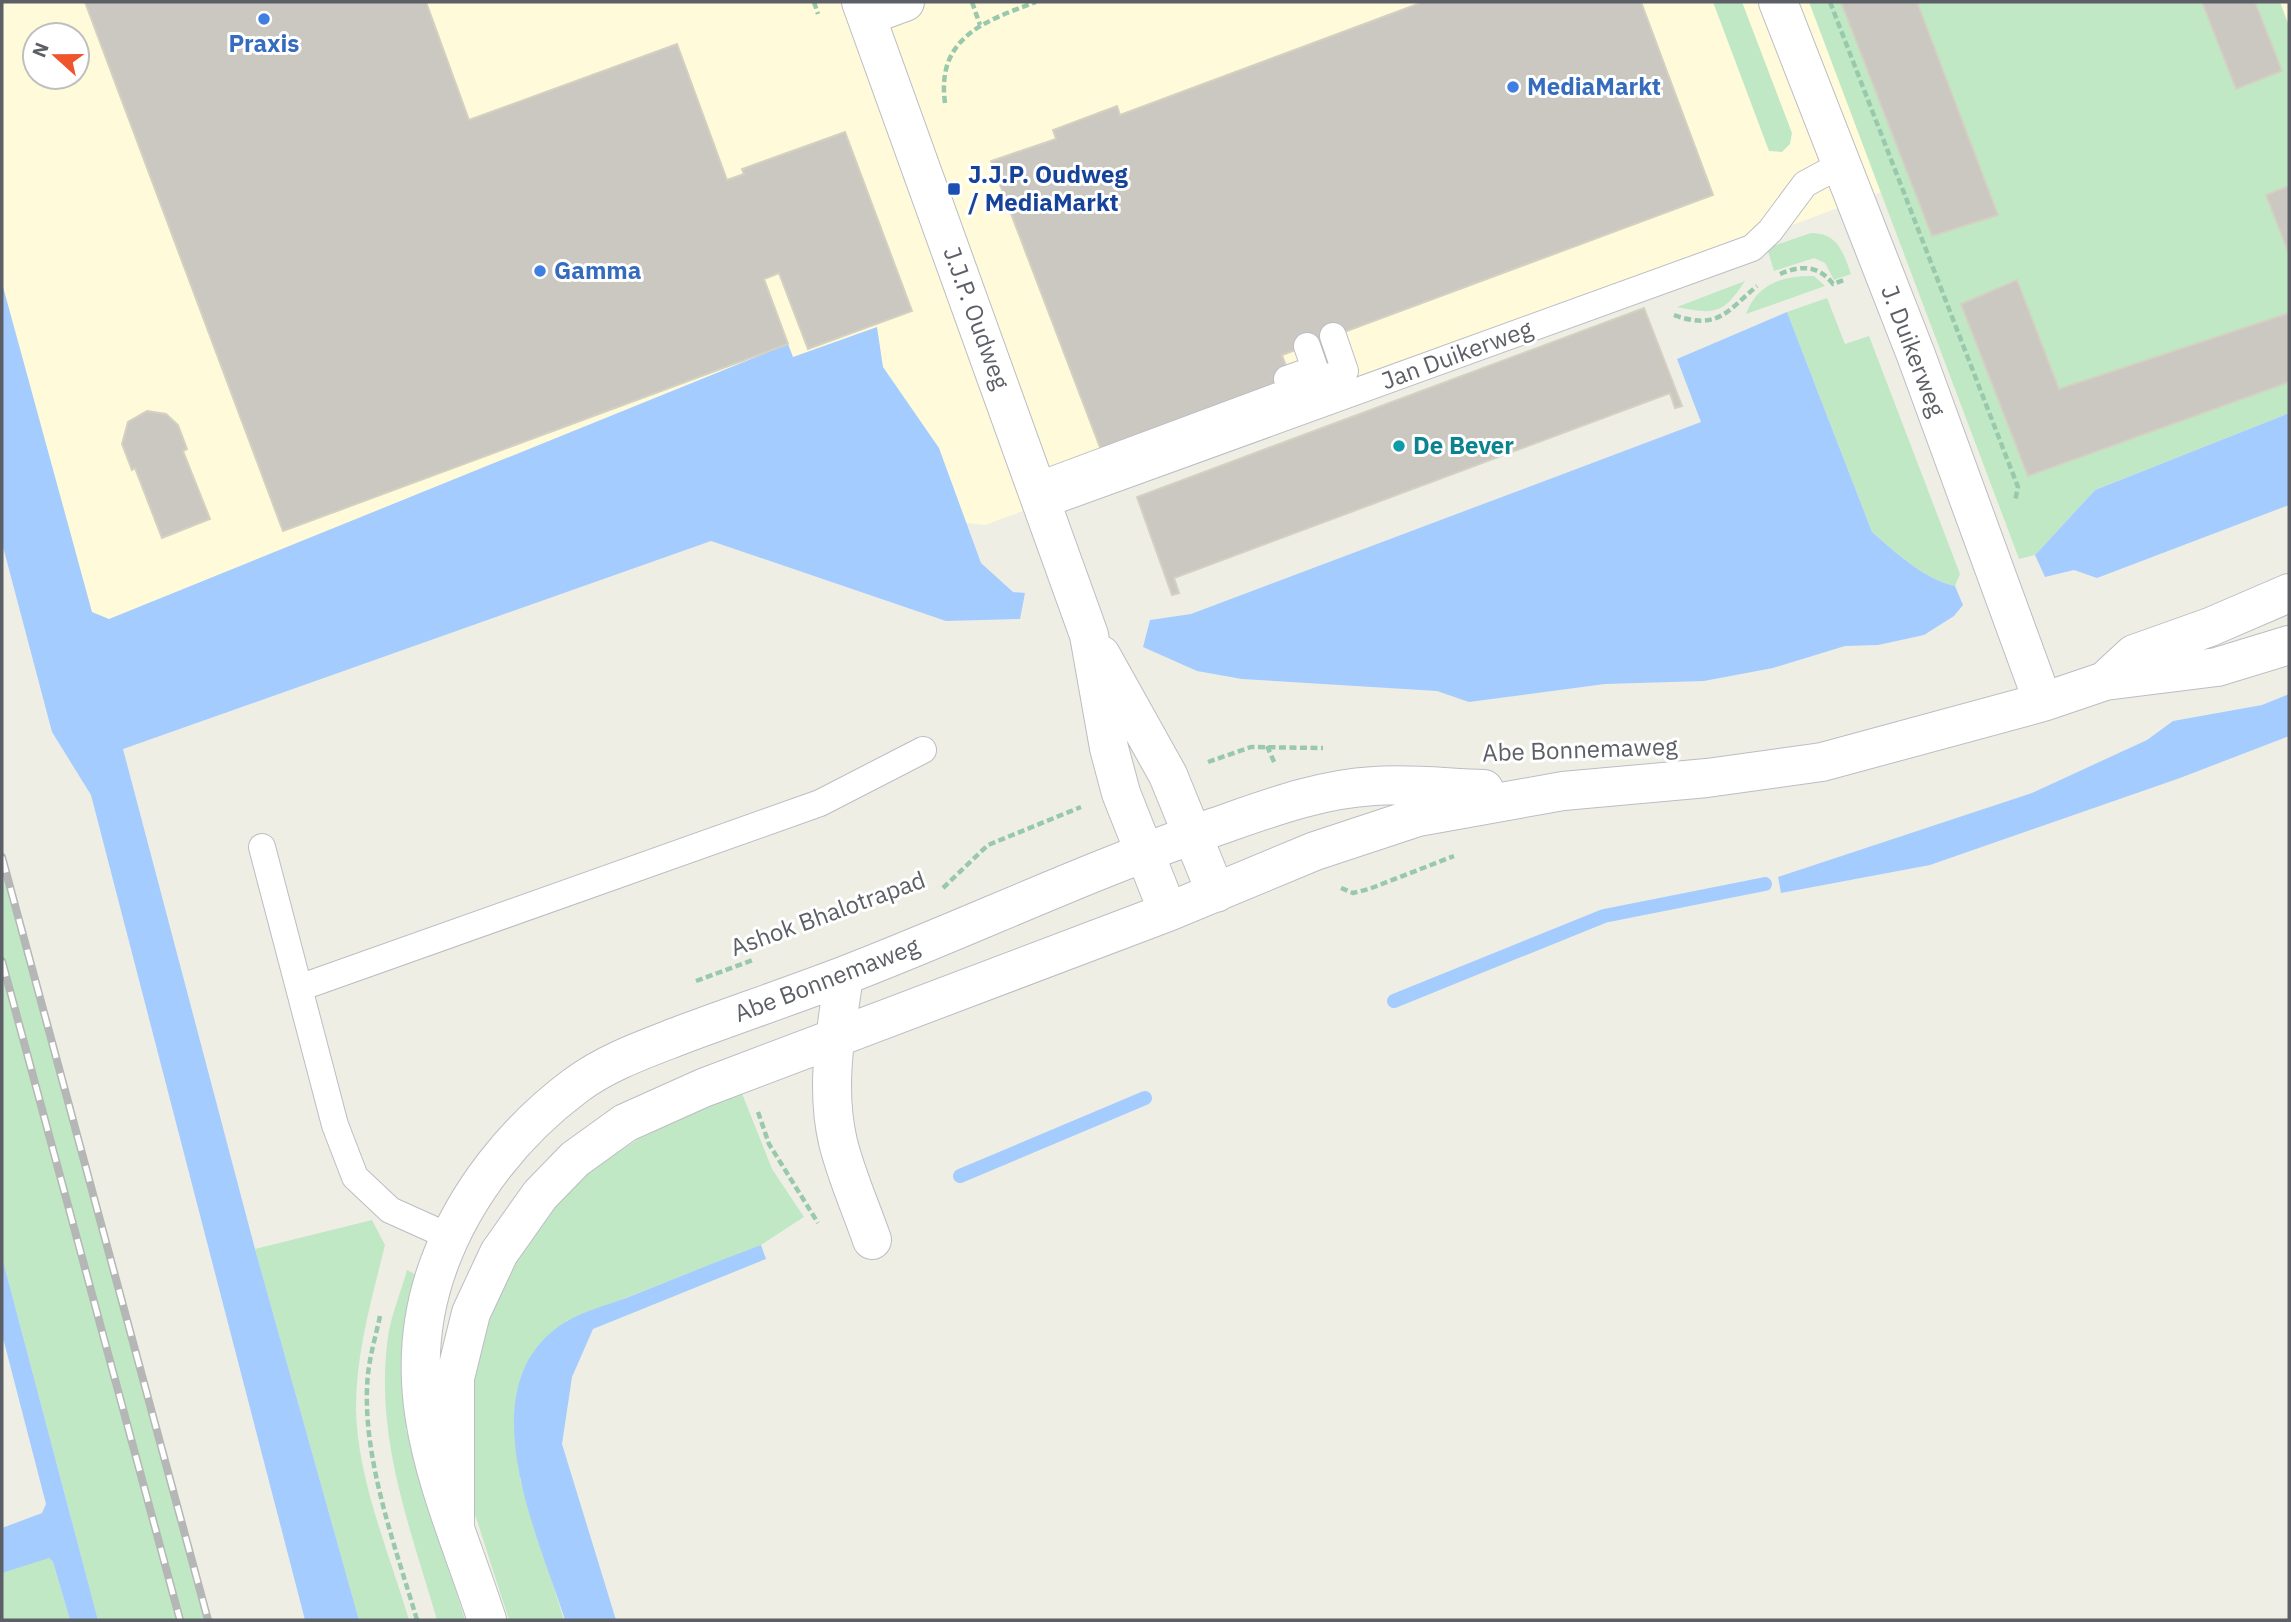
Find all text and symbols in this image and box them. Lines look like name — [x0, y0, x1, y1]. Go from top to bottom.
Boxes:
marker: Praxis — [256, 11, 272, 27]
north arrow — [21, 21, 91, 91]
place label: Praxis — [229, 27, 299, 59]
text: N — [26, 39, 54, 61]
place label: MediaMarkt — [1527, 70, 1661, 102]
marker: MediaMarkt — [1505, 79, 1521, 95]
place label: J.J.P. Oudweg / MediaMarkt — [968, 158, 1128, 218]
marker: J.J.P. Oudweg / MediaMarkt — [946, 181, 962, 197]
street label: J.J.P. Oudweg — [936, 242, 1018, 394]
place label: Gamma — [554, 254, 641, 286]
marker: Gamma — [532, 263, 548, 279]
street label: J. Duikerweg — [1874, 280, 1954, 421]
street label: Jan Duikerweg — [1377, 312, 1537, 396]
place label: De Bever — [1413, 429, 1514, 461]
marker: De Bever — [1391, 438, 1407, 454]
street label: Abe Bonnemaweg — [1482, 730, 1679, 768]
street label: Ashok Bhalotrapad — [726, 863, 930, 963]
street label: Abe Bonnemaweg — [730, 929, 924, 1029]

